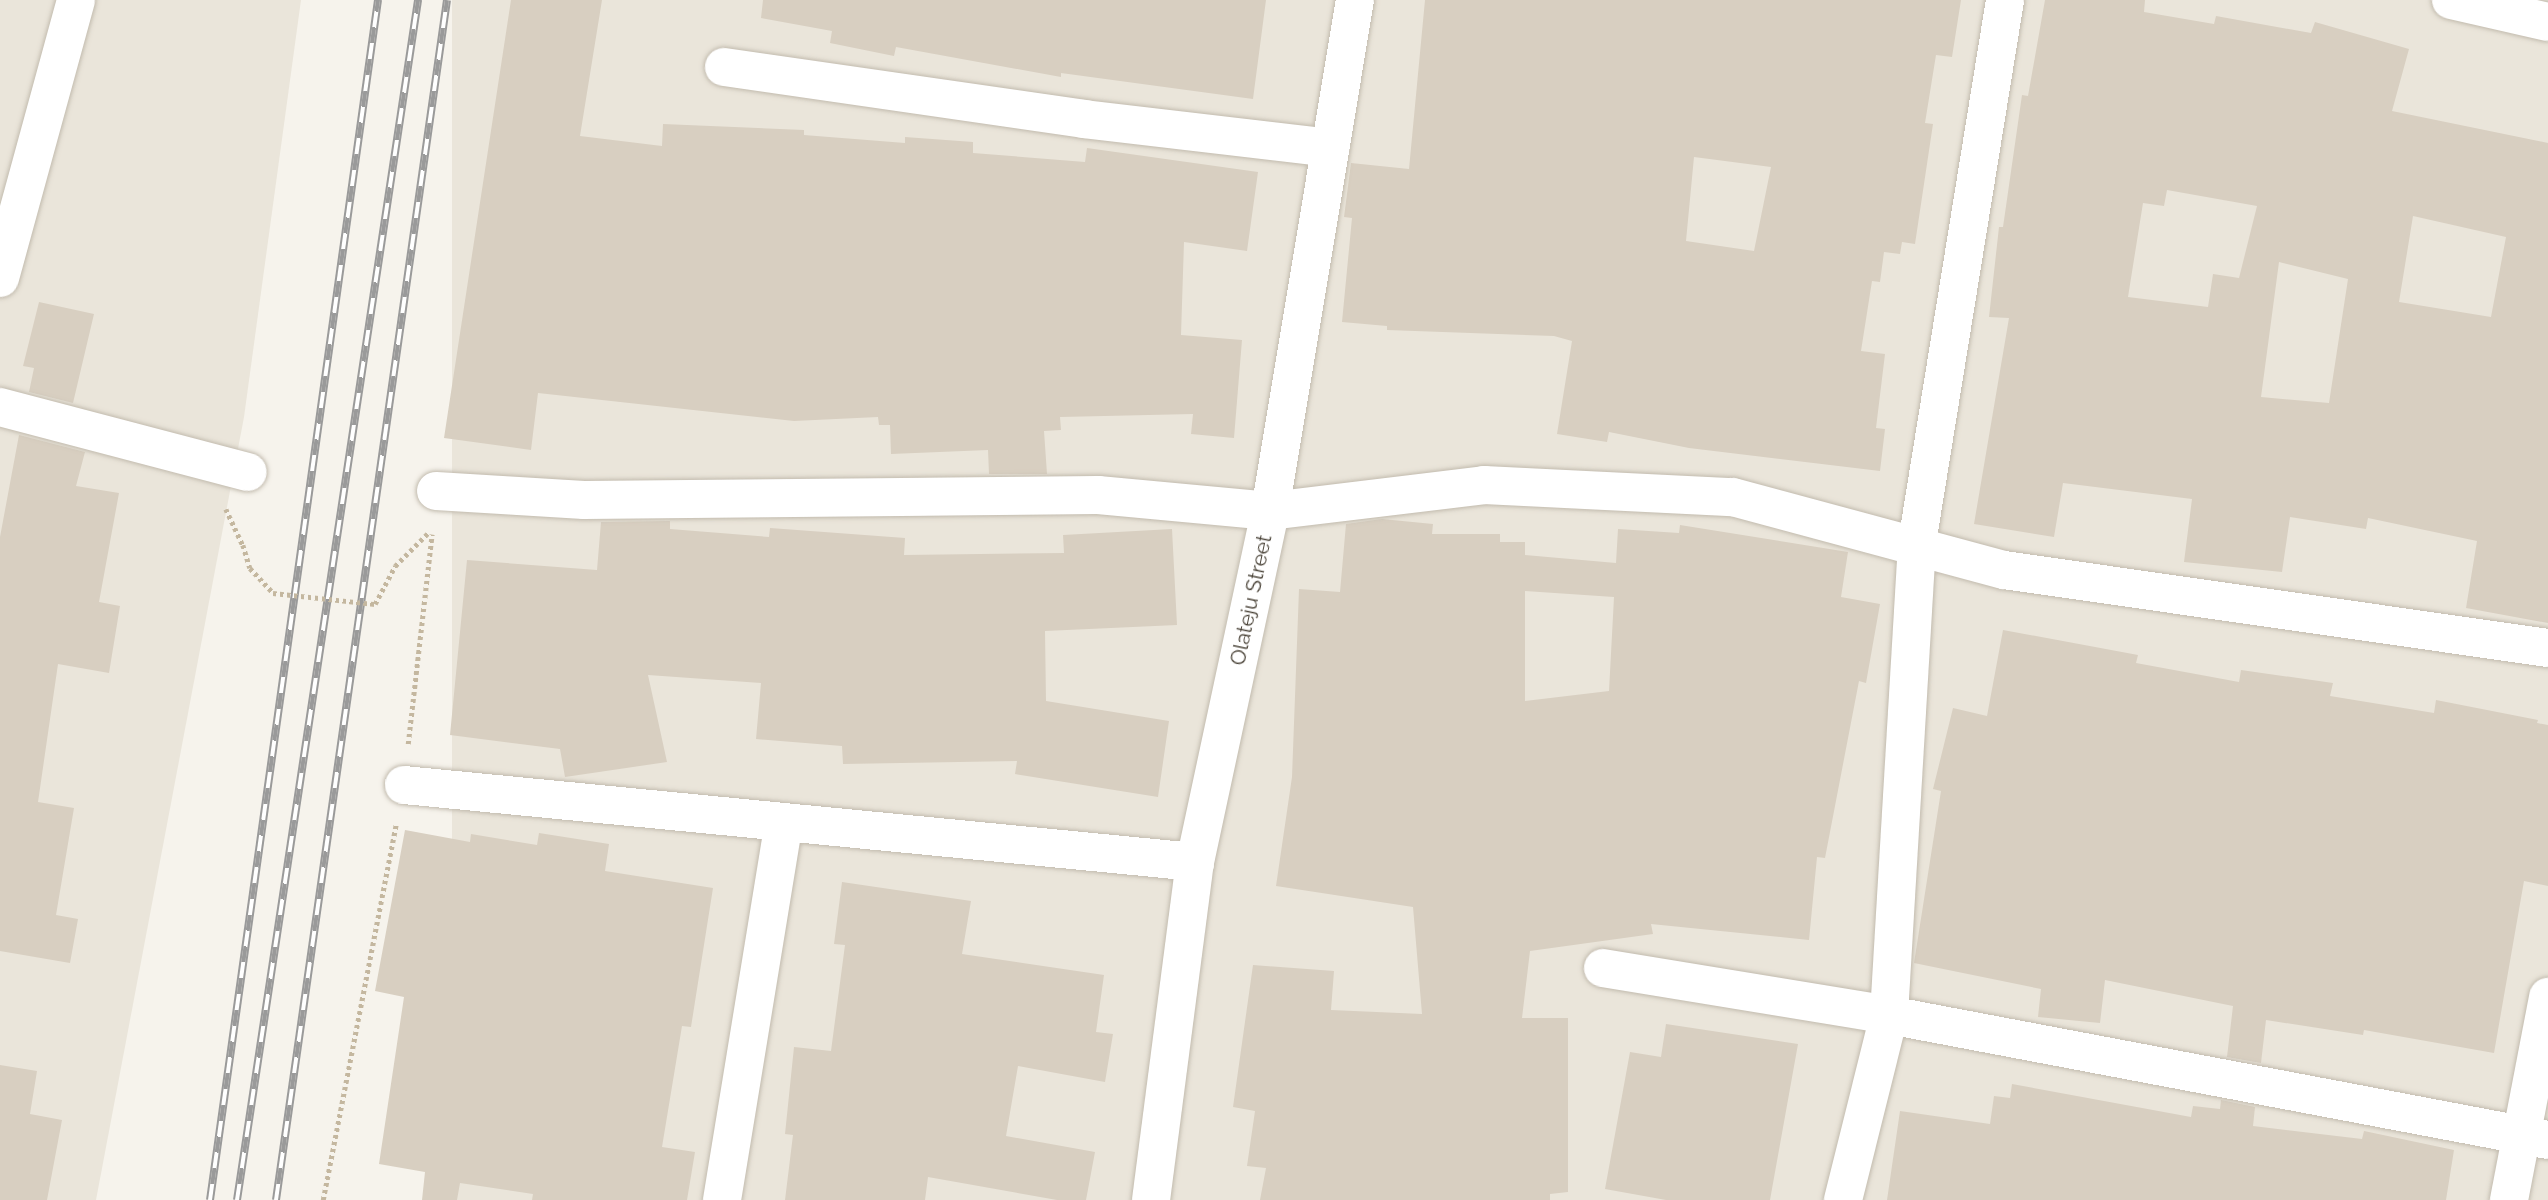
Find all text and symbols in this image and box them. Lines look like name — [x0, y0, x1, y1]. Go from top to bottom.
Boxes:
street label: Olateju Street — [1225, 532, 1277, 668]

